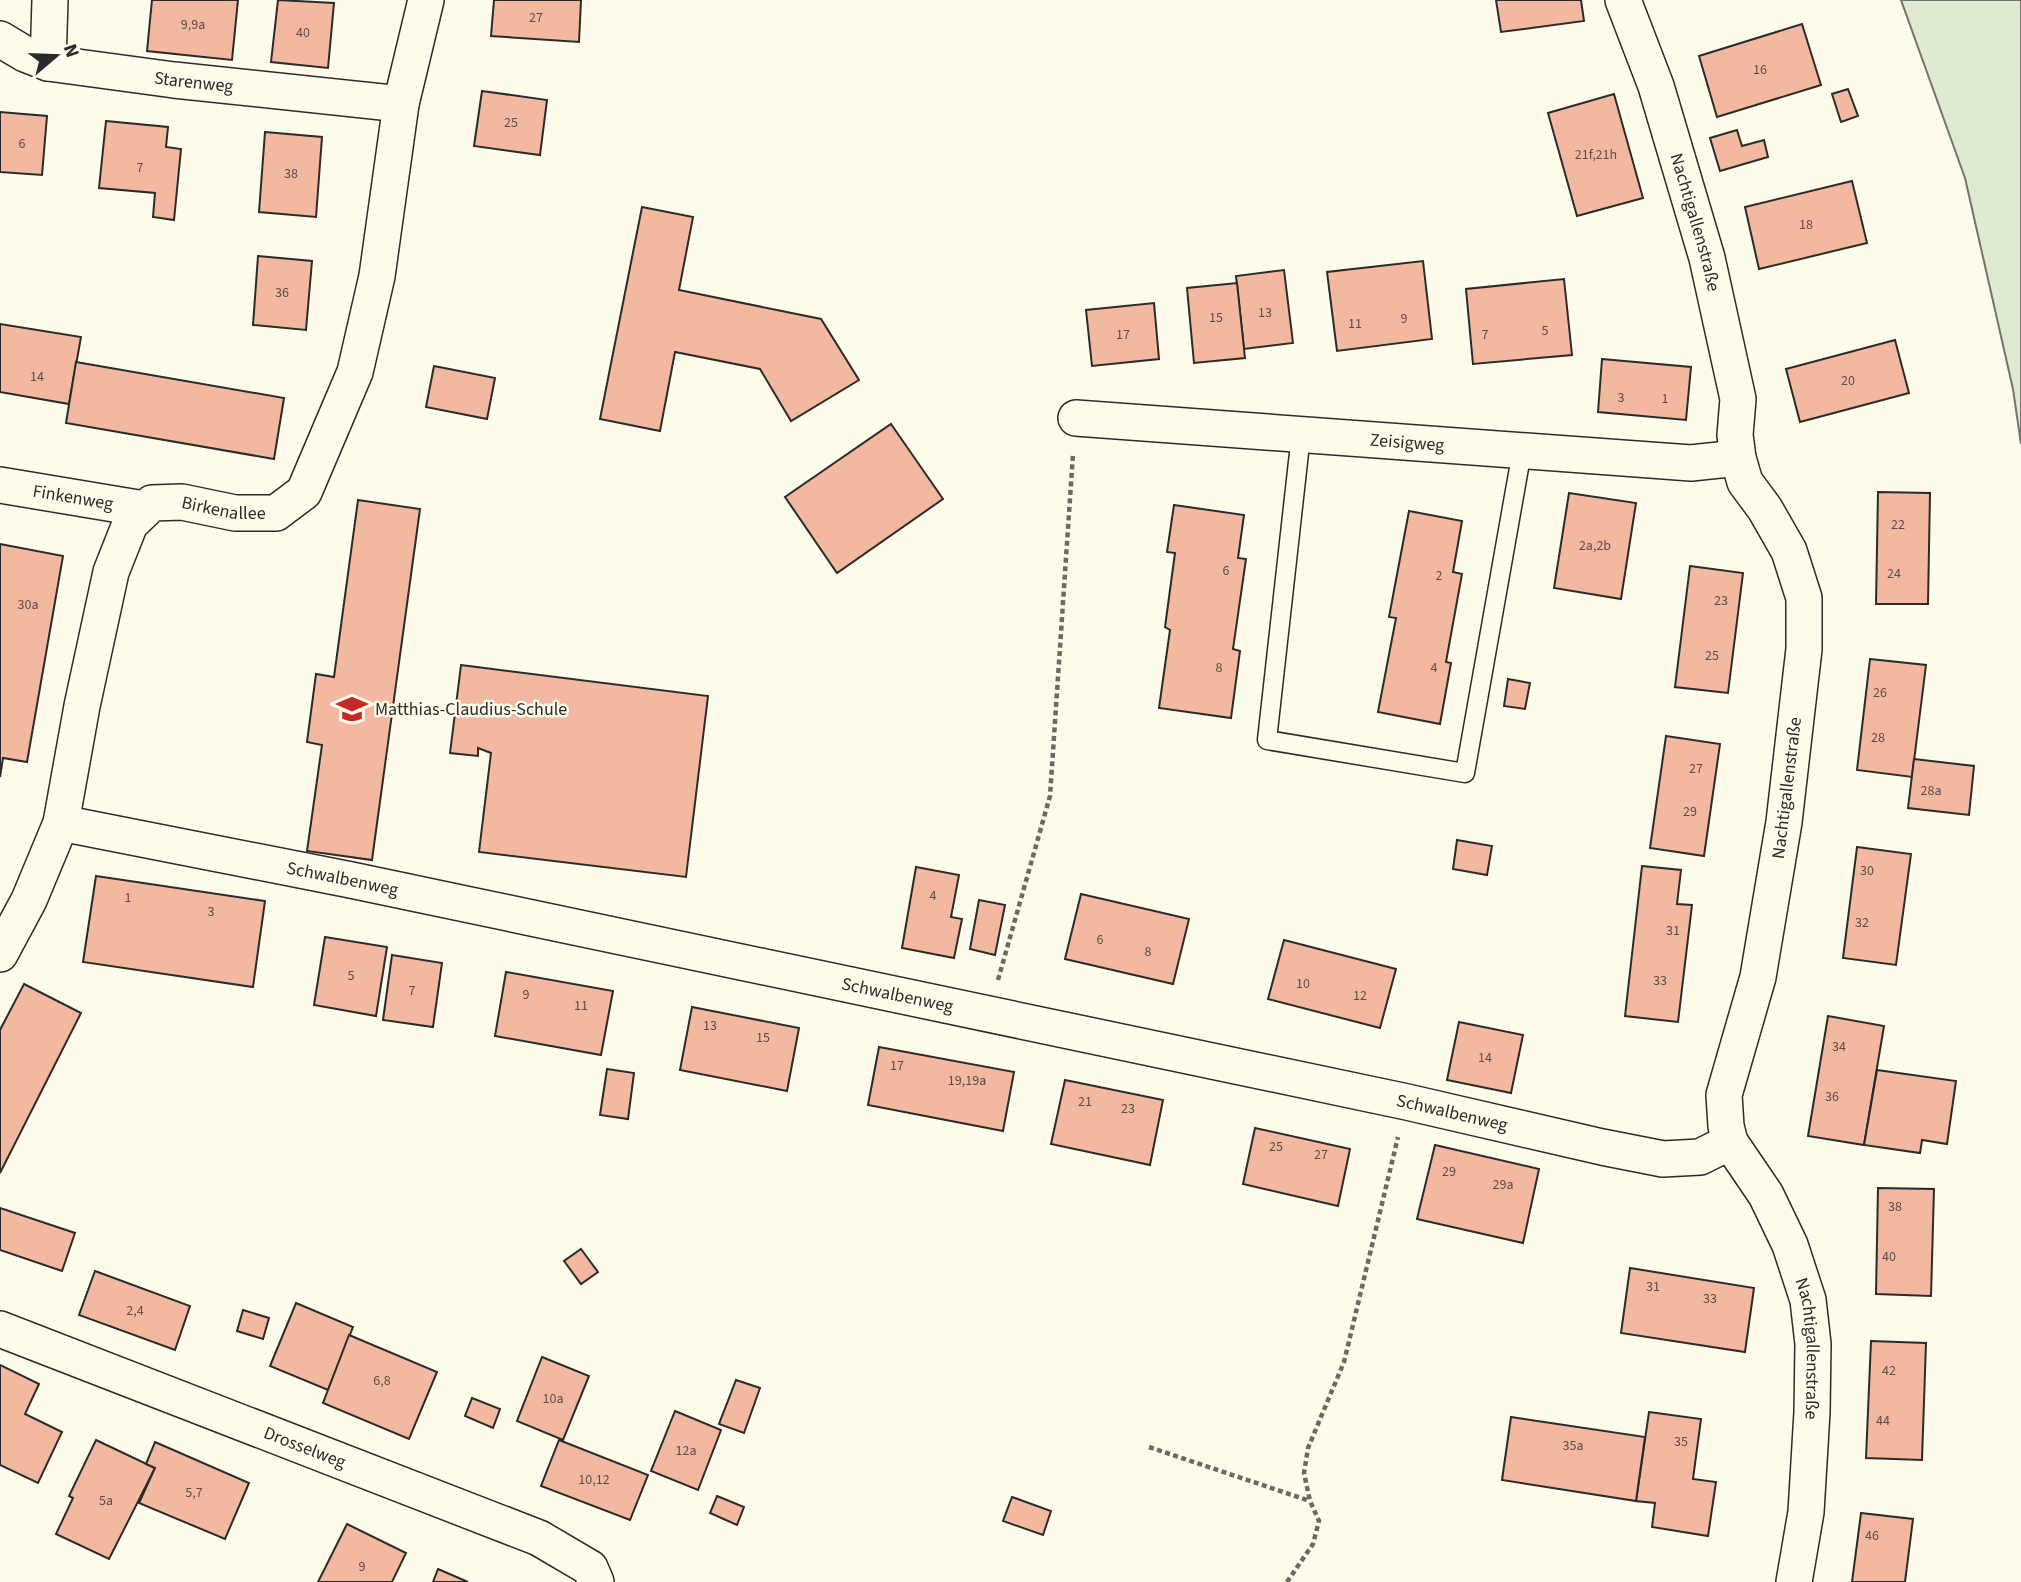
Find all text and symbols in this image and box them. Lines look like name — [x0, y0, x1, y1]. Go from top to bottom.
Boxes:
house number: 27 — [529, 8, 543, 28]
house number: 9,9a — [181, 15, 205, 35]
north arrow — [21, 21, 91, 91]
house number: 40 — [296, 23, 310, 43]
text: N — [56, 41, 85, 61]
house number: 16 — [1753, 60, 1767, 80]
street label: Starenweg — [153, 65, 235, 99]
house number: 25 — [504, 113, 518, 133]
house number: 6 — [19, 134, 26, 154]
house number: 21f,21h — [1575, 145, 1617, 165]
street label: Nachtigallenstraße — [1664, 150, 1726, 294]
house number: 7 — [137, 158, 144, 178]
house number: 38 — [284, 164, 298, 184]
house number: 18 — [1799, 215, 1813, 235]
house number: 36 — [275, 283, 289, 303]
house number: 13 — [1258, 303, 1272, 323]
house number: 15 — [1209, 308, 1223, 328]
house number: 9 — [1401, 309, 1408, 329]
house number: 11 — [1348, 314, 1362, 334]
house number: 5 — [1542, 321, 1549, 341]
house number: 17 — [1116, 325, 1130, 345]
house number: 7 — [1482, 325, 1489, 345]
house number: 14 — [30, 367, 44, 387]
house number: 20 — [1841, 371, 1855, 391]
house number: 3 — [1618, 388, 1625, 408]
house number: 1 — [1662, 389, 1669, 409]
street label: Zeisigweg — [1369, 427, 1445, 457]
street label: Finkenweg — [31, 478, 115, 516]
street label: Birkenallee — [179, 490, 266, 526]
house number: 22 — [1891, 515, 1905, 535]
house number: 2a,2b — [1579, 536, 1611, 556]
house number: 6 — [1223, 561, 1230, 581]
house number: 24 — [1887, 564, 1901, 584]
house number: 2 — [1436, 566, 1443, 586]
house number: 23 — [1714, 591, 1728, 611]
house number: 30a — [18, 595, 38, 615]
house number: 25 — [1705, 646, 1719, 666]
house number: 8 — [1216, 658, 1223, 678]
house number: 4 — [1431, 658, 1438, 678]
house number: 26 — [1873, 683, 1887, 703]
school or university icon: Matthias-Claudius-Schule — [335, 692, 369, 726]
place label: Matthias-Claudius-Schule — [375, 697, 567, 722]
street label: Nachtigallenstraße — [1766, 716, 1808, 860]
house number: 28 — [1871, 728, 1885, 748]
house number: 27 — [1689, 759, 1703, 779]
house number: 28a — [1921, 781, 1941, 801]
house number: 29 — [1683, 802, 1697, 822]
street label: Schwalbenweg — [284, 855, 401, 902]
house number: 30 — [1860, 861, 1874, 881]
house number: 4 — [930, 886, 937, 906]
house number: 1 — [125, 888, 132, 908]
house number: 3 — [208, 902, 215, 922]
house number: 32 — [1855, 913, 1869, 933]
house number: 31 — [1666, 921, 1680, 941]
house number: 6 — [1097, 930, 1104, 950]
house number: 8 — [1145, 942, 1152, 962]
house number: 5 — [348, 966, 355, 986]
street label: Schwalbenweg — [839, 971, 956, 1019]
house number: 33 — [1653, 971, 1667, 991]
house number: 10 — [1296, 974, 1310, 994]
house number: 7 — [409, 981, 416, 1001]
house number: 9 — [523, 985, 530, 1005]
house number: 12 — [1353, 986, 1367, 1006]
house number: 11 — [574, 996, 588, 1016]
house number: 13 — [703, 1016, 717, 1036]
house number: 15 — [756, 1028, 770, 1048]
house number: 34 — [1832, 1037, 1846, 1057]
house number: 14 — [1478, 1048, 1492, 1068]
house number: 17 — [890, 1056, 904, 1076]
house number: 19,19a — [948, 1071, 986, 1091]
house number: 36 — [1825, 1087, 1839, 1107]
street label: Schwalbenweg — [1394, 1088, 1510, 1137]
house number: 21 — [1078, 1092, 1092, 1112]
house number: 23 — [1121, 1099, 1135, 1119]
house number: 25 — [1269, 1137, 1283, 1157]
house number: 27 — [1314, 1145, 1328, 1165]
house number: 29 — [1442, 1162, 1456, 1182]
house number: 29a — [1493, 1175, 1513, 1195]
house number: 38 — [1888, 1197, 1902, 1217]
house number: 40 — [1882, 1247, 1896, 1267]
street label: Nachtigallenstraße — [1789, 1274, 1825, 1420]
house number: 31 — [1646, 1277, 1660, 1297]
house number: 33 — [1703, 1289, 1717, 1309]
house number: 2,4 — [126, 1301, 144, 1321]
house number: 42 — [1882, 1361, 1896, 1381]
house number: 6,8 — [373, 1371, 391, 1391]
house number: 10a — [543, 1389, 563, 1409]
house number: 44 — [1876, 1411, 1890, 1431]
street label: Drosselweg — [260, 1420, 350, 1474]
house number: 35 — [1674, 1432, 1688, 1452]
house number: 35a — [1563, 1436, 1583, 1456]
house number: 12a — [676, 1441, 696, 1461]
house number: 10,12 — [578, 1470, 610, 1490]
house number: 5,7 — [185, 1483, 203, 1503]
house number: 5a — [99, 1491, 113, 1511]
house number: 46 — [1865, 1526, 1879, 1546]
house number: 9 — [359, 1557, 366, 1577]

